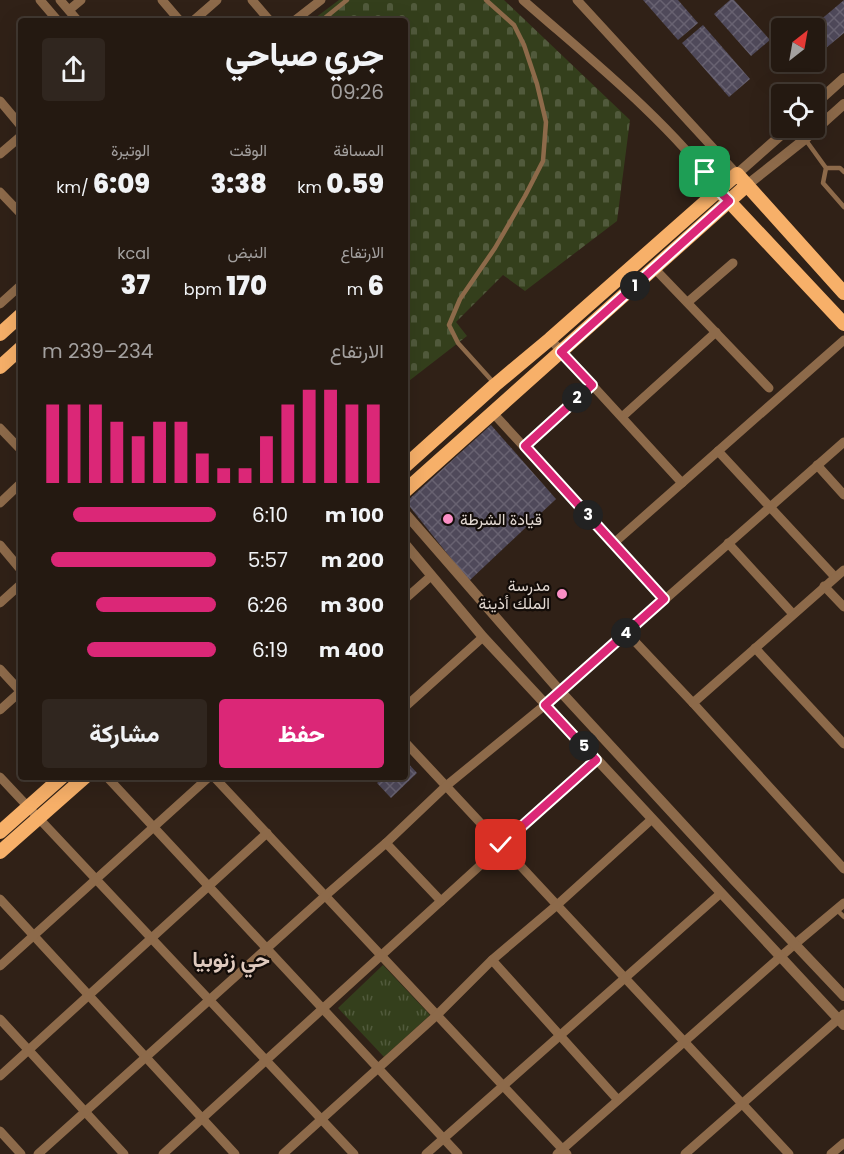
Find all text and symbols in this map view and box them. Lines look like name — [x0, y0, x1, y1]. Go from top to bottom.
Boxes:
north arrow — [771, 18, 825, 72]
map controls — [771, 18, 825, 138]
text: جري صباحي — [225, 31, 384, 78]
button: share — [42, 38, 105, 101]
text: 09:26 — [330, 78, 384, 106]
button: locate — [771, 84, 825, 138]
text: الوتيرة — [111, 139, 150, 162]
text: الوقت — [229, 139, 267, 162]
text: المسافة — [333, 139, 384, 162]
pin — [679, 146, 730, 197]
icon: arrive — [688, 155, 721, 188]
text: 6:09 — [93, 166, 150, 202]
text: 3:38 — [210, 166, 267, 202]
text: 0.59 — [326, 166, 384, 202]
text: /km — [56, 176, 93, 199]
text: km — [297, 176, 326, 199]
text: النبض — [227, 241, 267, 264]
text: الارتفاع — [341, 241, 384, 264]
text: kcal — [117, 242, 150, 265]
text: 37 — [121, 267, 150, 303]
text: 170 — [226, 268, 267, 304]
text: 6 — [367, 268, 384, 304]
pin: 1 — [620, 271, 650, 301]
text: 1 — [632, 274, 638, 297]
text: bpm — [184, 278, 226, 301]
text: m — [347, 278, 367, 301]
text: 234–239 m — [42, 337, 153, 365]
text: الارتفاع — [330, 337, 384, 365]
pin: 2 — [562, 383, 592, 413]
text: 2 — [572, 386, 582, 409]
pin: 3 — [573, 500, 603, 530]
text: 6:10 — [252, 501, 288, 529]
text: 100 m — [325, 501, 384, 529]
text: 3 — [583, 503, 593, 526]
place label: قيادة الشرطة — [460, 508, 542, 531]
marker: قيادة الشرطة — [441, 512, 455, 526]
text: 5:57 — [248, 546, 288, 574]
text: 200 m — [321, 546, 384, 574]
place label: مدرسة الملك أذينة — [479, 574, 550, 615]
marker: مدرسة الملك أذينة — [555, 587, 569, 601]
text: 6:26 — [247, 591, 288, 619]
text: 300 m — [320, 591, 384, 619]
pin: 4 — [611, 618, 641, 648]
text: 4 — [621, 621, 631, 644]
text: 6:19 — [252, 636, 288, 664]
text: 400 m — [319, 636, 384, 664]
button: مشاركة — [42, 699, 207, 768]
button: حفظ — [219, 699, 384, 768]
pin: 5 — [569, 731, 599, 761]
text: 5 — [579, 734, 589, 757]
pin — [475, 819, 526, 870]
icon: check — [484, 828, 517, 861]
district label: حي زنوبيا — [192, 944, 270, 978]

